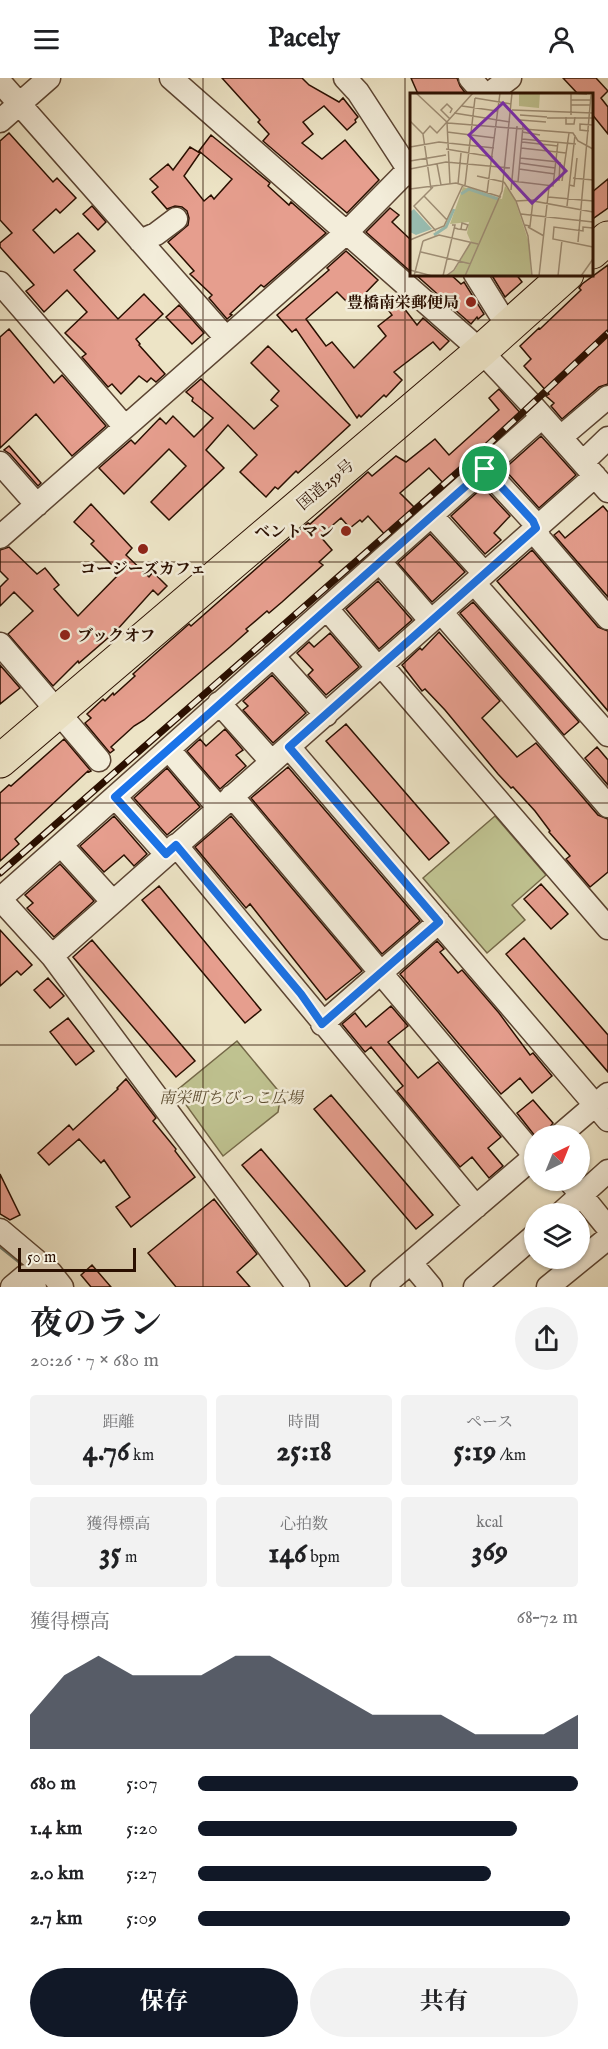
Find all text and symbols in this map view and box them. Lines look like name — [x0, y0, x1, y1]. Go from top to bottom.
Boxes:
text: Pacely — [268, 22, 340, 56]
icon: menu — [30, 23, 63, 56]
icon: person — [545, 23, 578, 56]
inset map — [410, 93, 593, 276]
place label: 豊橋南栄郵便局 — [347, 294, 459, 314]
marker: 豊橋南栄郵便局 — [464, 295, 478, 309]
pin — [459, 443, 510, 494]
icon: arrive — [468, 452, 501, 485]
street label: 国道259号 — [294, 456, 359, 515]
place label: ベントマン — [254, 523, 334, 543]
marker: ベントマン — [339, 524, 353, 538]
marker: コージーズカフェ — [136, 542, 150, 556]
place label: コージーズカフェ — [80, 560, 206, 580]
place label: ブックオフ — [77, 627, 155, 647]
marker: ブックオフ — [58, 628, 72, 642]
park label: 南栄町ちびっこ広場 — [159, 1089, 305, 1109]
north arrow — [524, 1125, 590, 1191]
map controls — [524, 1125, 590, 1269]
button: layers — [524, 1203, 590, 1269]
scale bar — [18, 1245, 136, 1272]
text: 50 m — [27, 1248, 56, 1268]
text: 夜のラン — [30, 1304, 162, 1346]
button: share — [515, 1307, 578, 1370]
text: 20:26 · 7 × 680 m — [30, 1348, 159, 1373]
text: 距離 — [102, 1413, 134, 1433]
text: 時間 — [288, 1413, 320, 1433]
text: ペース — [466, 1413, 513, 1433]
text: 4.76 — [83, 1433, 130, 1471]
text: 25:18 — [276, 1433, 332, 1471]
text: 5:19 — [453, 1433, 496, 1471]
text: km — [130, 1446, 154, 1466]
text: /km — [496, 1446, 526, 1466]
text: kcal — [476, 1513, 503, 1533]
text: 獲得標高 — [86, 1515, 150, 1535]
text: 心拍数 — [280, 1515, 328, 1535]
text: 369 — [471, 1533, 508, 1571]
text: 35 — [99, 1535, 121, 1573]
text: 146 — [268, 1535, 307, 1573]
text: m — [121, 1548, 137, 1568]
text: bpm — [307, 1548, 340, 1568]
text: 68–72 m — [516, 1605, 578, 1630]
text: 獲得標高 — [30, 1610, 110, 1635]
text: 680 m — [30, 1771, 76, 1796]
text: 5:07 — [126, 1771, 158, 1796]
text: 1.4 km — [30, 1816, 82, 1841]
text: 5:20 — [126, 1816, 158, 1841]
text: 2.0 km — [30, 1861, 84, 1886]
text: 5:27 — [126, 1861, 157, 1886]
text: 2.7 km — [30, 1906, 83, 1931]
text: 5:09 — [126, 1906, 157, 1931]
button: 保存 — [30, 1968, 298, 2037]
button: 共有 — [310, 1968, 578, 2037]

